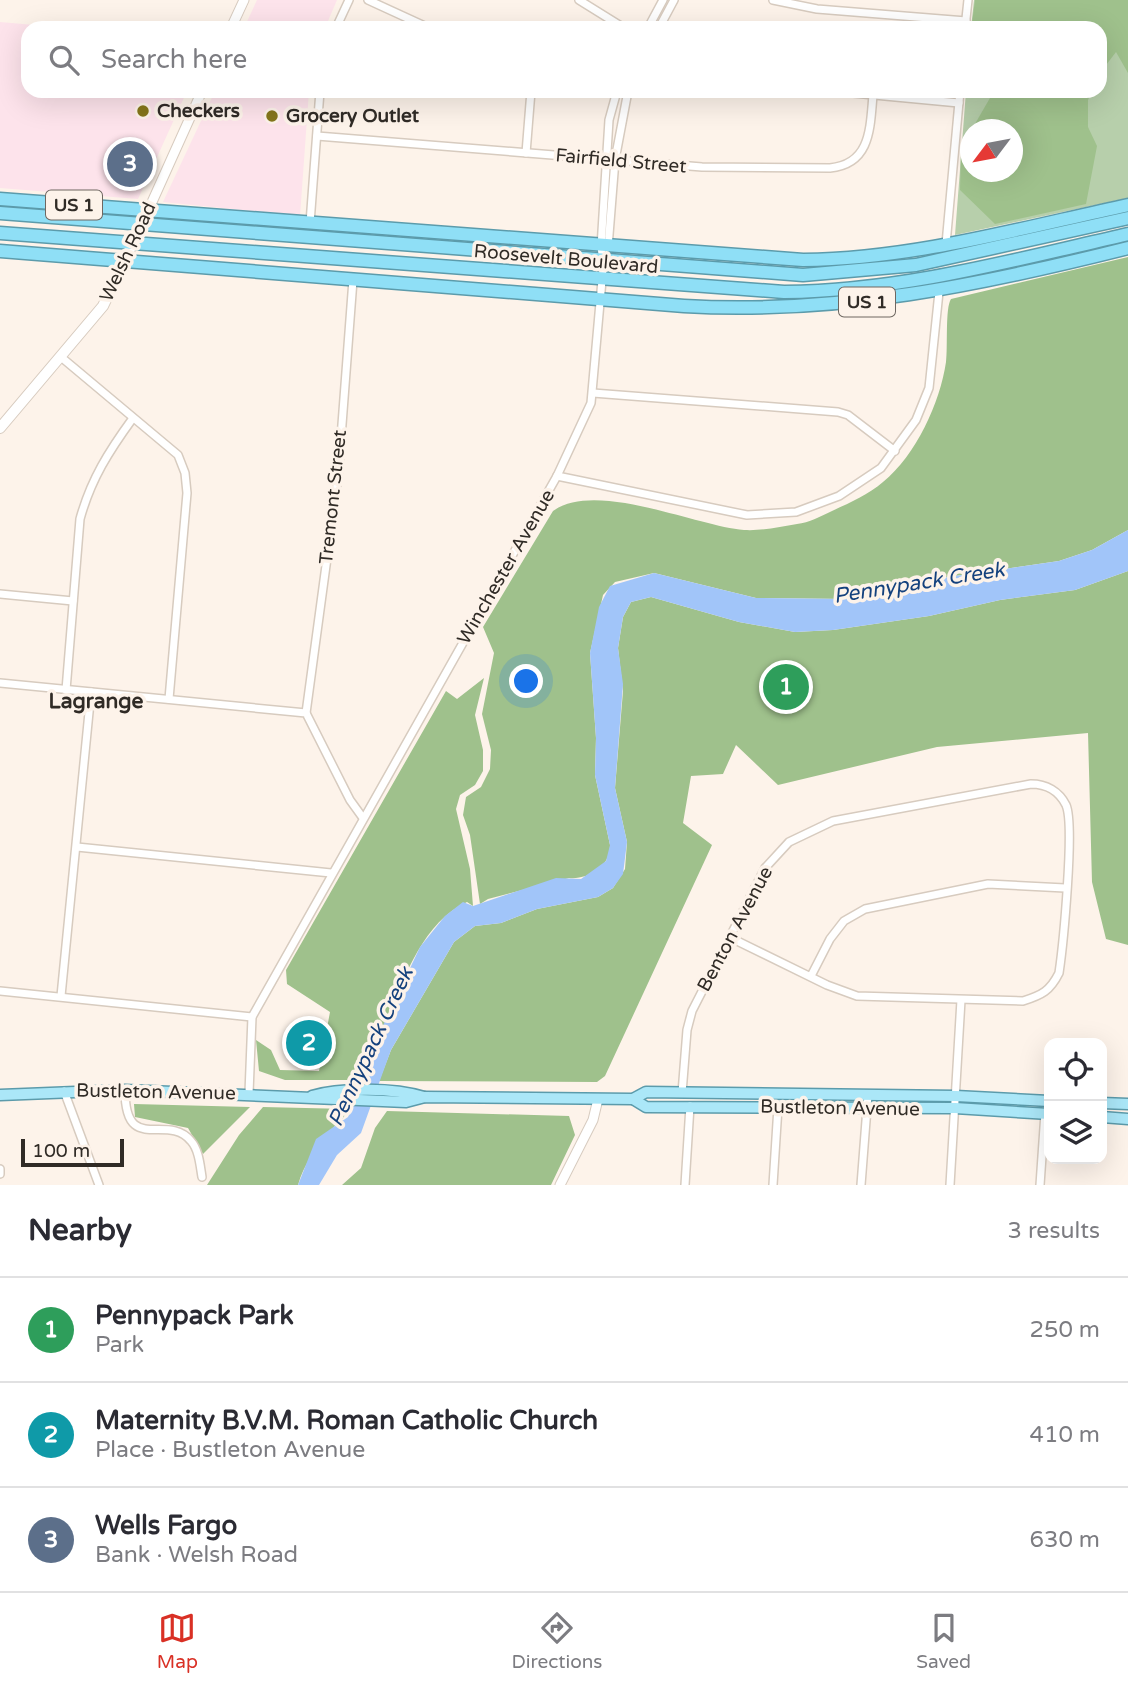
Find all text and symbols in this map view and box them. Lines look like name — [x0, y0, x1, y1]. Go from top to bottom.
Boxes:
search box — [21, 21, 1107, 98]
icon: search — [45, 41, 83, 79]
text: Search here — [101, 44, 247, 75]
place label: Checkers — [157, 100, 240, 122]
marker: Checkers — [135, 103, 151, 119]
place label: Grocery Outlet — [286, 105, 420, 128]
marker: Grocery Outlet — [264, 108, 280, 124]
north arrow — [960, 119, 1023, 182]
pin: 3 — [107, 138, 153, 190]
street label: Fairfield Street — [554, 144, 688, 178]
road number: US 1 — [46, 190, 102, 220]
street label: Welsh Road — [95, 199, 161, 305]
street label: Roosevelt Boulevard — [473, 240, 659, 278]
road number: US 1 — [839, 288, 895, 316]
street label: Tremont Street — [315, 429, 351, 565]
street label: Winchester Avenue — [453, 486, 559, 648]
water label: Pennypack Creek — [832, 557, 1008, 609]
pin: 1 — [763, 661, 809, 713]
your location — [509, 664, 543, 698]
district label: Lagrange — [49, 689, 144, 714]
street label: Benton Avenue — [693, 863, 777, 995]
water label: Pennypack Creek — [323, 962, 420, 1131]
pin: 2 — [286, 1017, 332, 1069]
map controls — [1044, 1038, 1107, 1164]
button: locate — [1044, 1038, 1107, 1101]
street label: Bustleton Avenue — [76, 1080, 236, 1104]
street label: Bustleton Avenue — [760, 1096, 920, 1120]
button: layers — [1044, 1101, 1107, 1164]
scale bar — [21, 1136, 124, 1168]
text: 100 m — [32, 1140, 90, 1162]
text: Nearby — [28, 1212, 132, 1249]
text: 3 results — [1007, 1217, 1100, 1245]
text: Pennypack Park — [95, 1300, 294, 1331]
text: 1 — [44, 1316, 58, 1344]
text: 250 m — [1030, 1316, 1100, 1344]
text: Park — [95, 1331, 144, 1359]
text: Maternity B.V.M. Roman Catholic Church — [95, 1405, 598, 1436]
text: 2 — [44, 1421, 58, 1449]
text: 410 m — [1030, 1421, 1100, 1449]
text: Place · Bustleton Avenue — [95, 1436, 365, 1464]
text: Wells Fargo — [95, 1510, 237, 1541]
text: 3 — [44, 1526, 58, 1554]
text: 630 m — [1030, 1526, 1100, 1554]
text: Bank · Welsh Road — [95, 1541, 298, 1569]
tab: Map — [157, 1609, 198, 1673]
tab: Directions — [512, 1609, 603, 1673]
tab: Saved — [916, 1609, 971, 1673]

